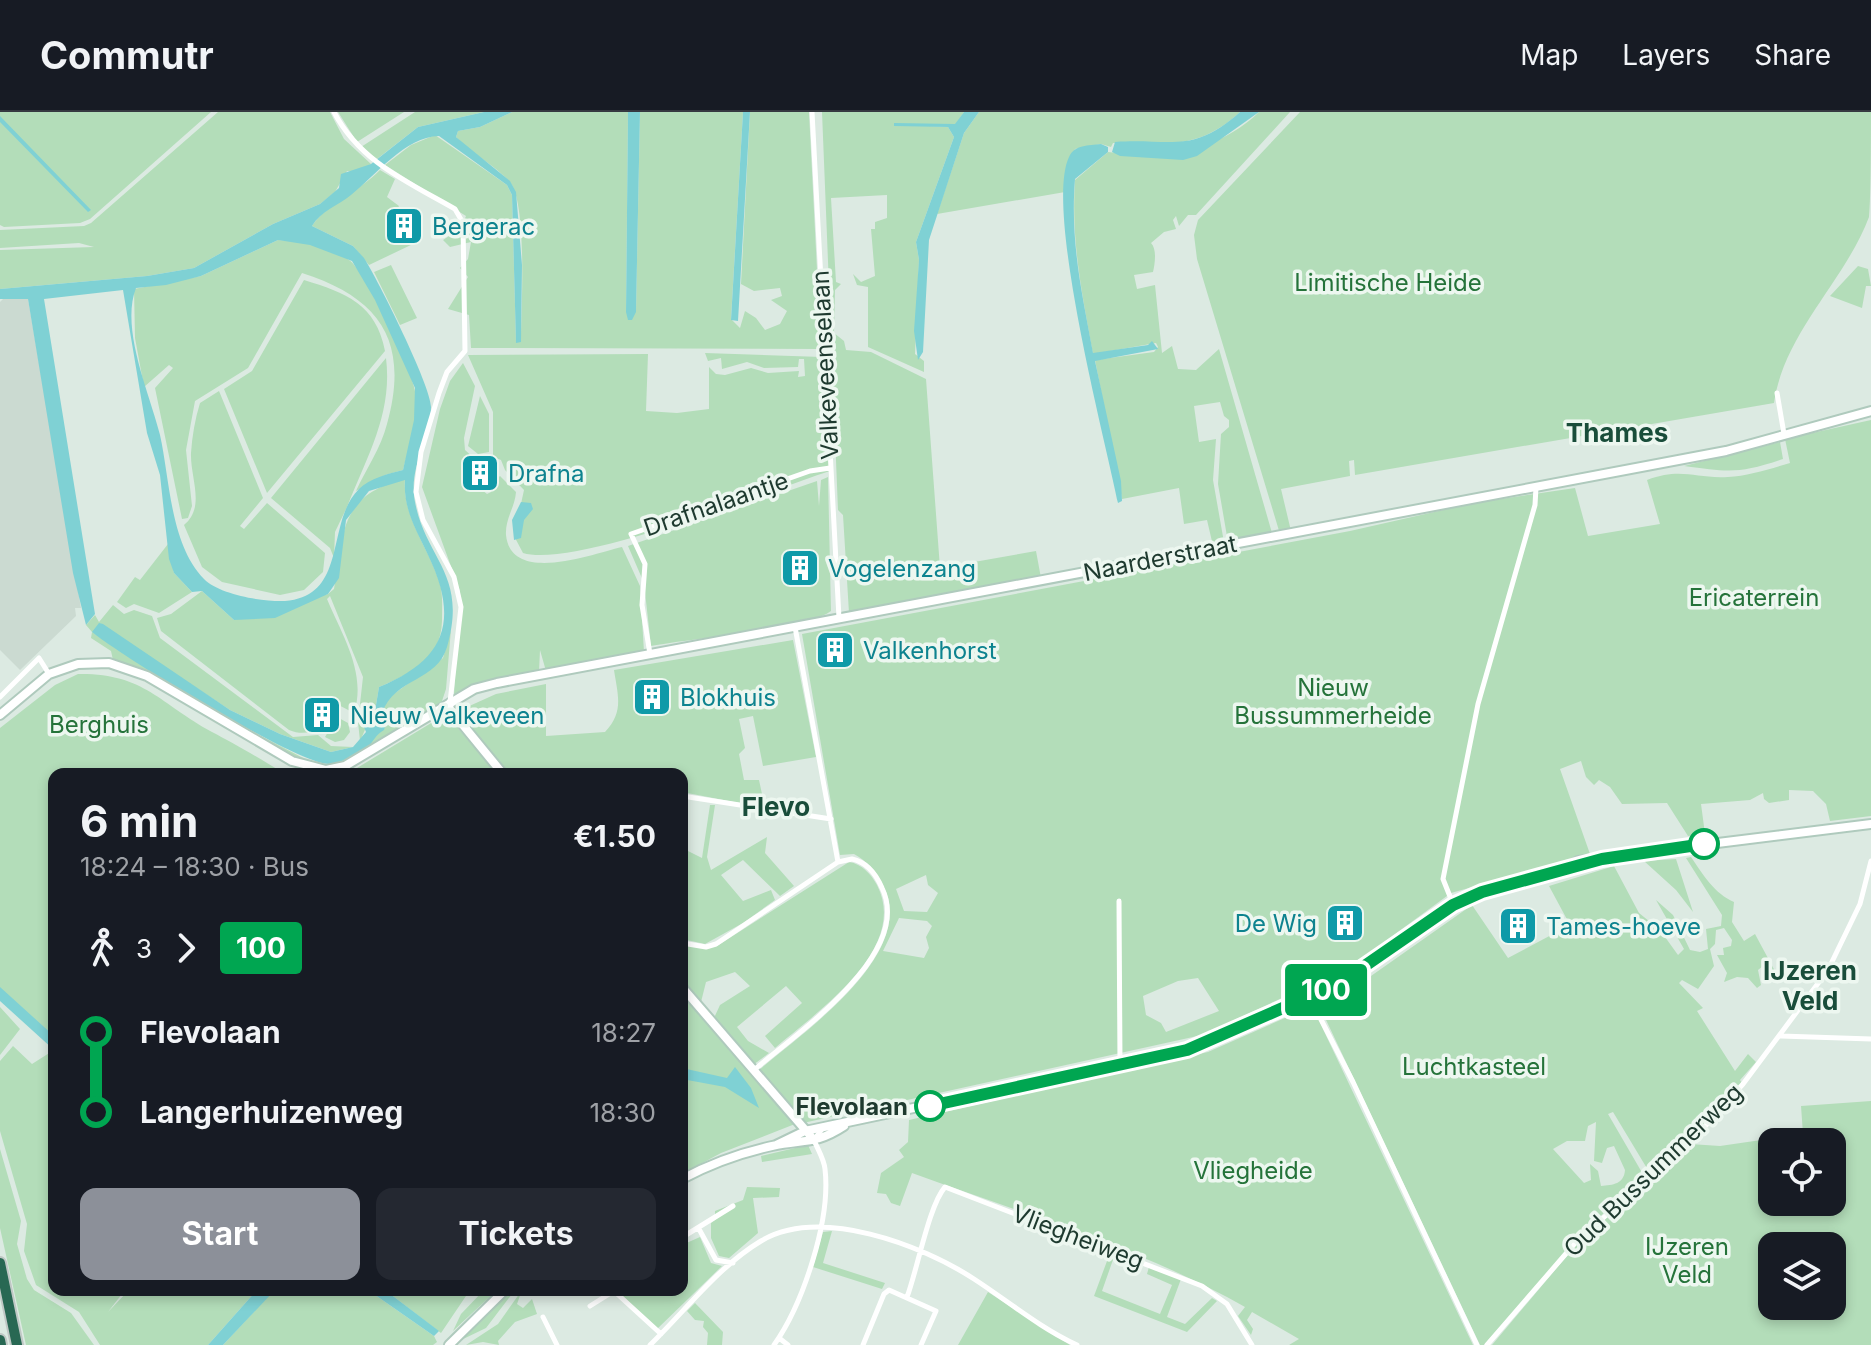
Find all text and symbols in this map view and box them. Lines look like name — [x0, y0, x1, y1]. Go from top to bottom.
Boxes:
text: Commutr — [40, 32, 214, 78]
text: Map — [1520, 38, 1578, 72]
text: Layers — [1622, 38, 1710, 72]
text: Share — [1754, 38, 1831, 72]
building icon: Bergerac — [383, 205, 425, 247]
place label: Bergerac — [432, 212, 535, 241]
park label: Limitische Heide — [1294, 268, 1482, 297]
street label: Valkeveenselaan — [806, 270, 844, 460]
district label: Thames — [1566, 417, 1668, 448]
building icon: Drafna — [459, 452, 501, 494]
place label: Drafna — [508, 459, 584, 488]
street label: Drafnalaantje — [640, 466, 792, 542]
street label: Naarderstraat — [1081, 529, 1239, 587]
building icon: Vogelenzang — [779, 547, 821, 589]
place label: Vogelenzang — [828, 554, 976, 583]
park label: Ericaterrein — [1689, 583, 1819, 612]
building icon: Valkenhorst — [814, 629, 856, 671]
place label: Valkenhorst — [863, 636, 997, 665]
park label: Nieuw Bussummerheide — [1234, 673, 1432, 730]
building icon: Blokhuis — [631, 676, 673, 718]
place label: Blokhuis — [680, 683, 776, 712]
building icon: Nieuw Valkeveen — [301, 694, 343, 736]
place label: Nieuw Valkeveen — [350, 701, 544, 730]
park label: Berghuis — [49, 710, 149, 739]
district label: Flevo — [742, 791, 810, 822]
text: 6 min — [80, 794, 198, 848]
text: €1.50 — [573, 818, 656, 854]
unlabelled marker — [1689, 829, 1719, 859]
text: 18:24 – 18:30 · Bus — [80, 851, 309, 882]
building icon: De Wig — [1324, 902, 1366, 944]
building icon: Tames-hoeve — [1497, 905, 1539, 947]
place label: De Wig — [1235, 909, 1317, 938]
place label: Tames-hoeve — [1546, 912, 1701, 941]
icon: walk — [80, 926, 124, 970]
icon: forward — [164, 926, 208, 970]
text: 100 — [236, 931, 286, 965]
text: 3 — [136, 933, 152, 964]
district label: IJzeren Veld — [1763, 955, 1857, 1016]
line badge: 100 — [1280, 964, 1372, 1016]
text: 100 — [1301, 973, 1351, 1007]
text: Flevolaan — [140, 1014, 281, 1050]
text: 18:27 — [591, 1017, 656, 1048]
park label: Luchtkasteel — [1402, 1052, 1546, 1081]
street label: Oud Bussummerweg — [1558, 1077, 1748, 1263]
marker: Flevolaan — [915, 1091, 945, 1121]
place label: Flevolaan — [796, 1092, 908, 1121]
text: Langerhuizenweg — [140, 1094, 403, 1130]
text: 18:30 — [589, 1097, 656, 1128]
map controls — [1758, 1128, 1846, 1320]
button: locate — [1758, 1128, 1846, 1216]
park label: Vliegheide — [1193, 1156, 1313, 1185]
button: Start — [80, 1188, 360, 1280]
button: Tickets — [376, 1188, 656, 1280]
street label: Vliegheiweg — [1008, 1199, 1148, 1275]
park label: IJzeren Veld — [1645, 1232, 1729, 1289]
button: layers — [1758, 1232, 1846, 1320]

